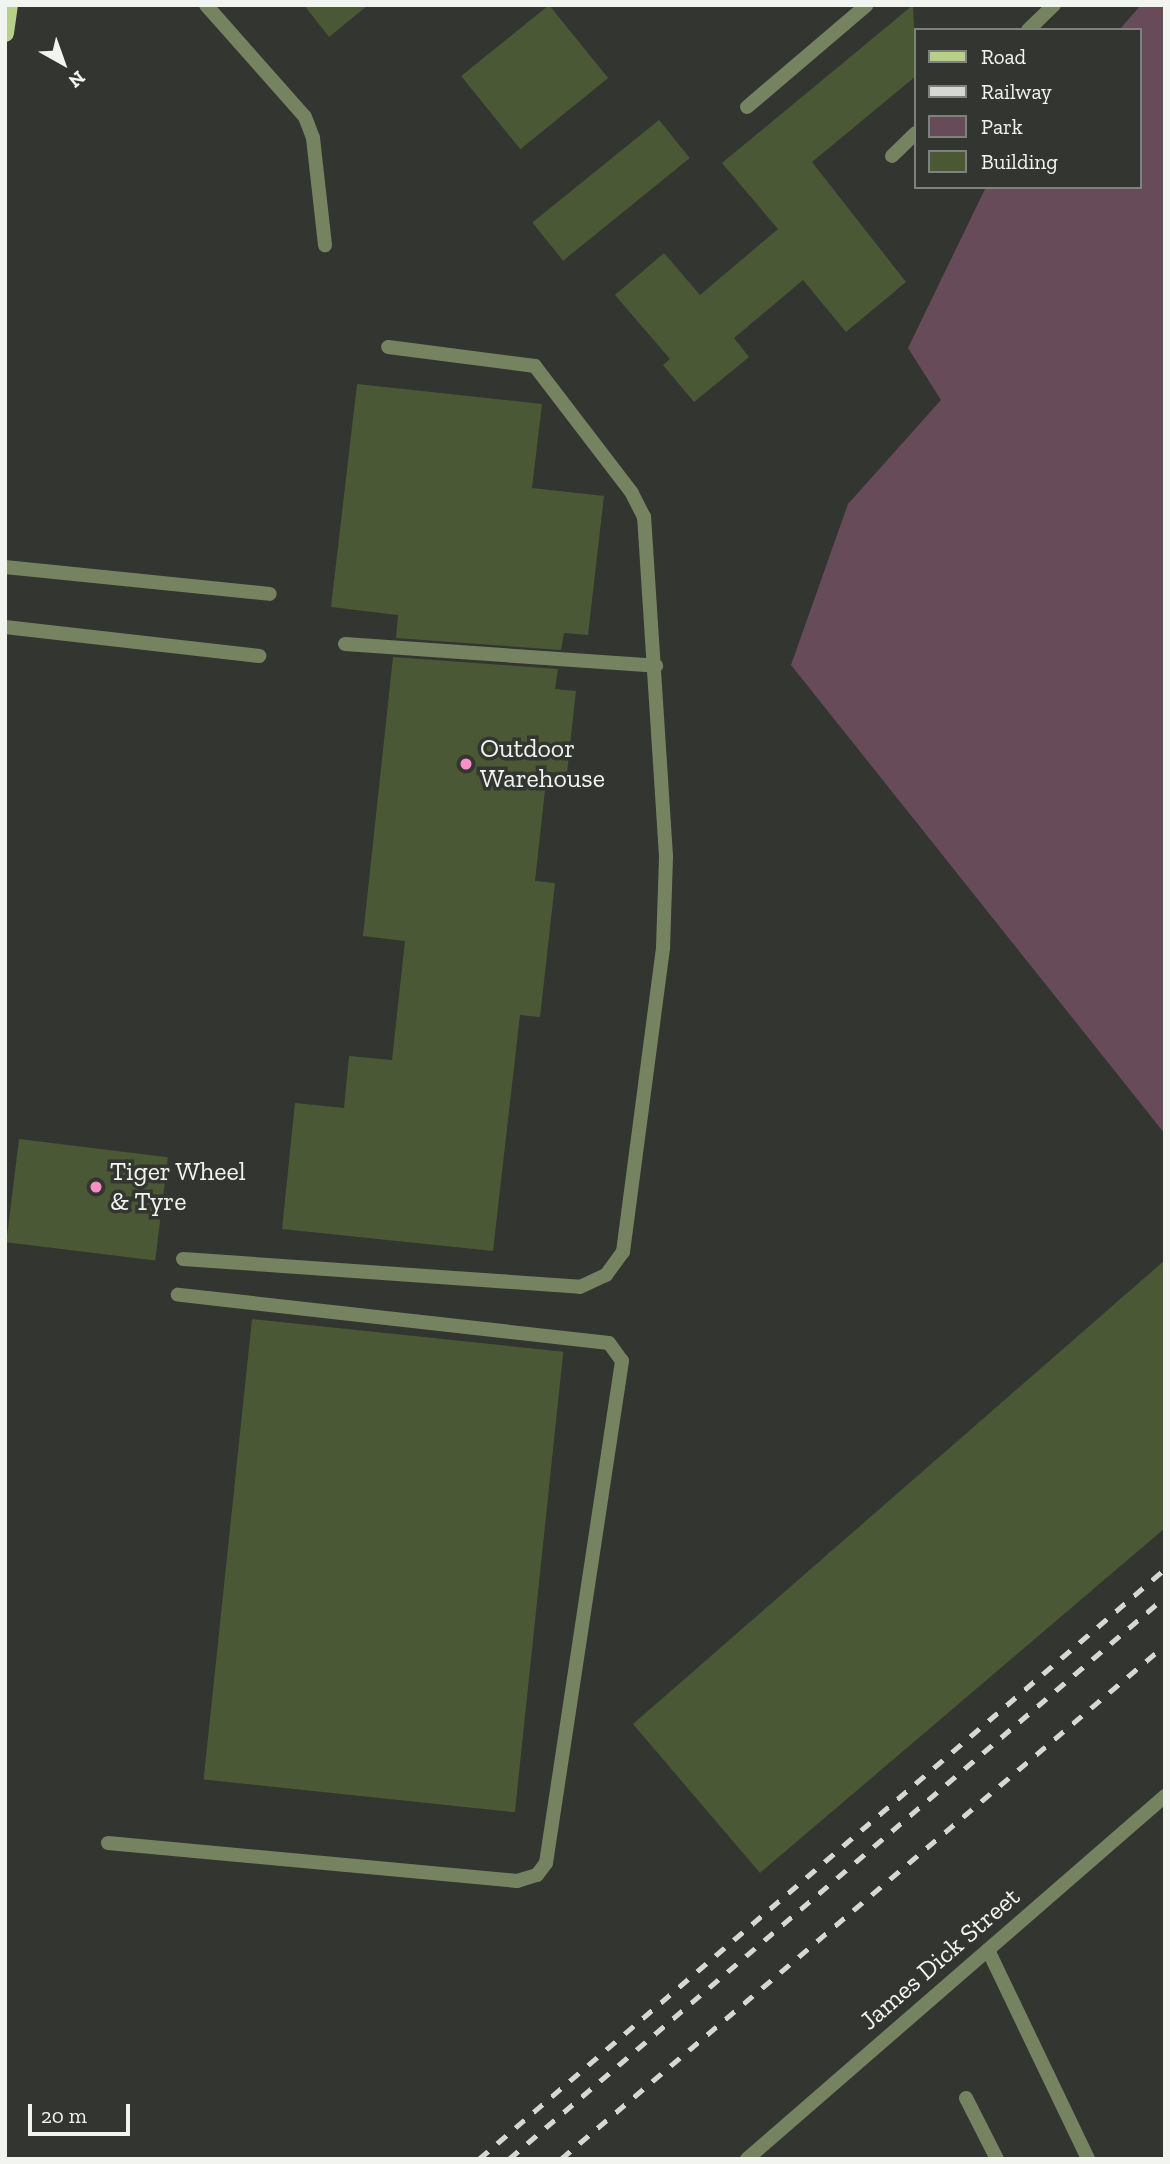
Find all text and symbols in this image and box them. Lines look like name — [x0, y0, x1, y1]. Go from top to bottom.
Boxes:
north arrow — [28, 28, 98, 98]
legend — [914, 28, 1142, 189]
text: Road — [981, 44, 1026, 69]
text: N — [64, 66, 90, 93]
text: Railway — [981, 79, 1052, 104]
text: Park — [981, 114, 1023, 139]
text: Building — [981, 149, 1058, 174]
place label: Outdoor Warehouse — [480, 733, 605, 794]
marker: Outdoor Warehouse — [458, 756, 474, 772]
place label: Tiger Wheel & Tyre — [110, 1156, 247, 1218]
marker: Tiger Wheel & Tyre — [88, 1179, 104, 1195]
street label: James Dick Street — [854, 1881, 1026, 2037]
scale bar — [32, 2090, 133, 2134]
text: 20 m — [41, 2103, 87, 2128]

